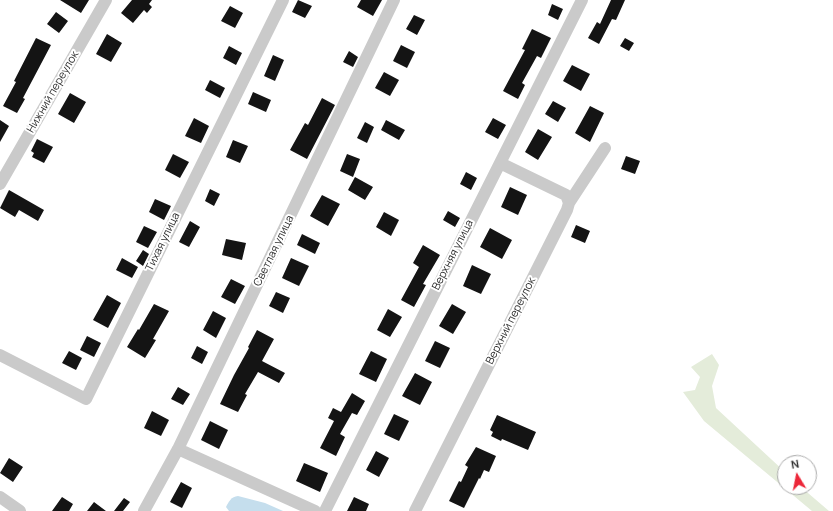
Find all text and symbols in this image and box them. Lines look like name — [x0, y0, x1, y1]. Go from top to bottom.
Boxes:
street label: Нижний переулок — [24, 49, 82, 135]
street label: Тихая улица — [143, 210, 183, 274]
street label: Светлая улица — [251, 213, 297, 289]
street label: Верхняя улица — [430, 218, 476, 292]
street label: Верхний переулок — [483, 275, 539, 367]
north arrow — [777, 455, 817, 495]
text: N — [790, 456, 800, 472]

